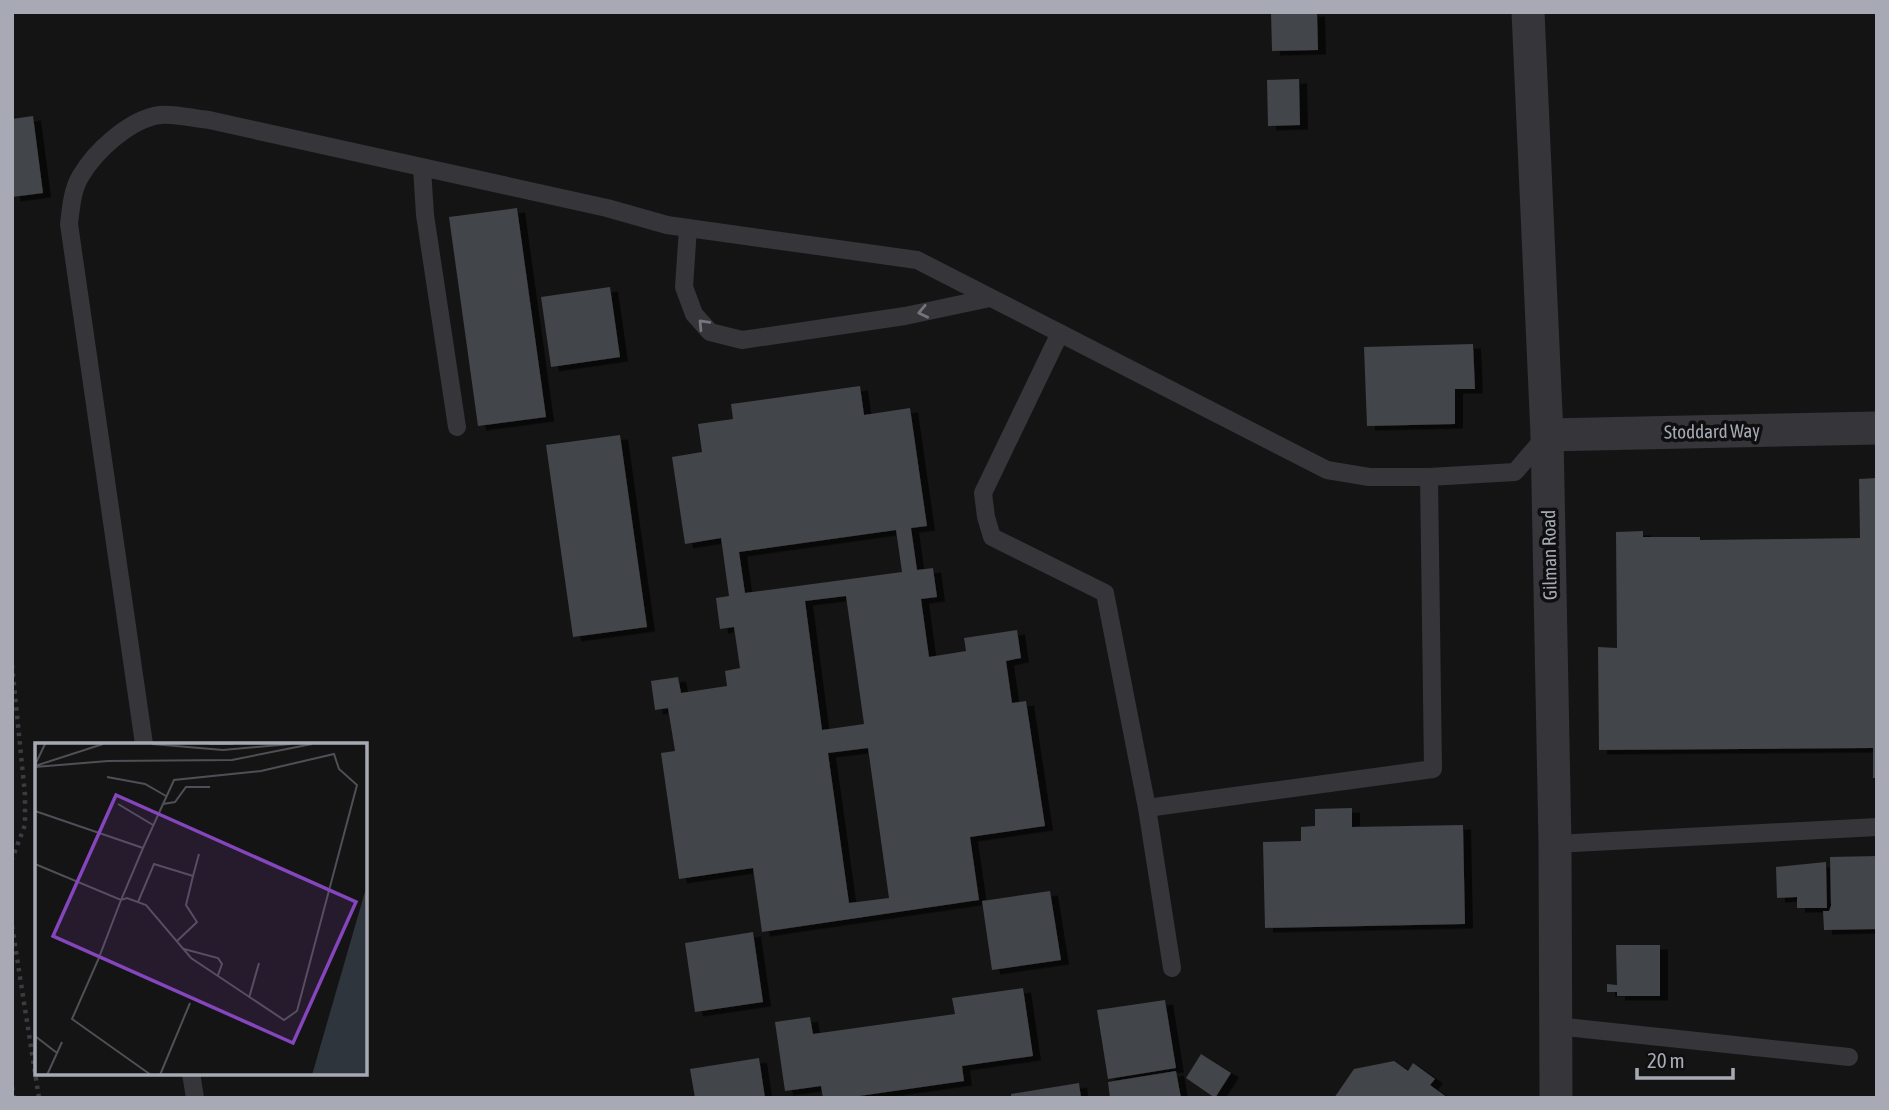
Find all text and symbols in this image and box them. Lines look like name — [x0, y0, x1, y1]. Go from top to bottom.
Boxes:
one-way arrow — [917, 304, 929, 319]
one-way arrow — [699, 319, 711, 332]
street label: Stoddard Way — [1664, 419, 1760, 443]
street label: Gilman Road — [1537, 510, 1561, 600]
inset map — [35, 743, 368, 1075]
scale bar — [1637, 1036, 1733, 1080]
text: 20 m — [1647, 1048, 1685, 1072]

